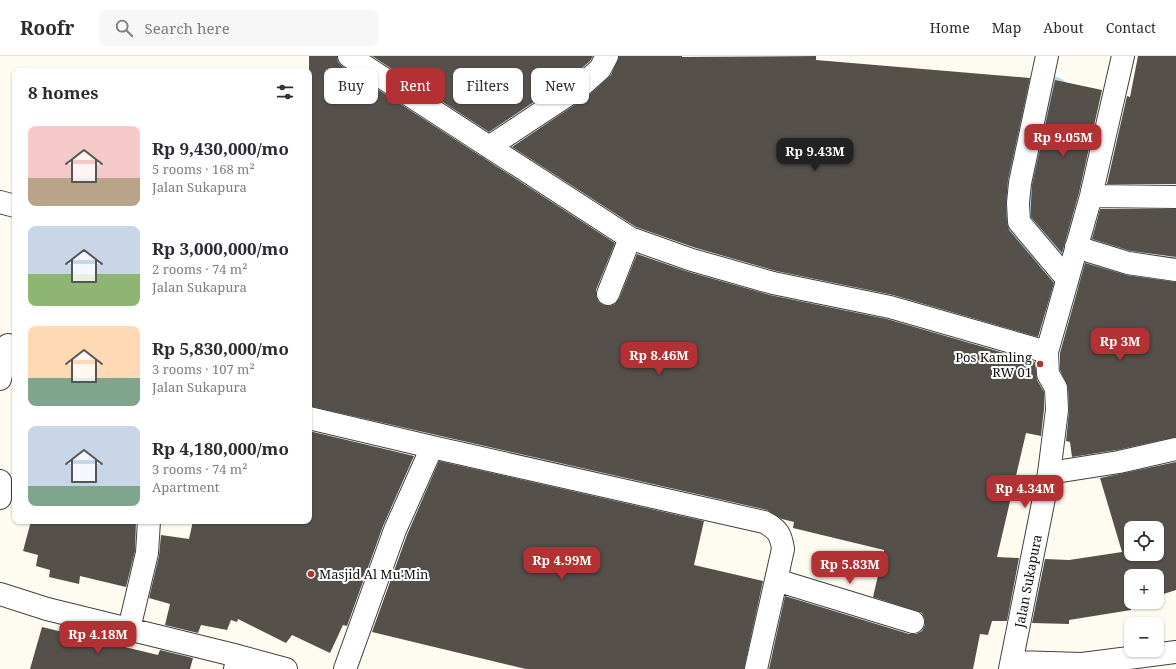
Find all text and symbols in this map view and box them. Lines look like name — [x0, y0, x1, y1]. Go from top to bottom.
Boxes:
search box — [99, 10, 379, 46]
text: Roofr — [20, 15, 75, 41]
icon: search — [113, 17, 135, 39]
text: Search here — [145, 18, 230, 38]
text: Home — [930, 18, 970, 37]
text: Map — [992, 18, 1021, 37]
text: About — [1043, 18, 1084, 37]
text: Contact — [1106, 18, 1156, 37]
chip: Buy — [324, 68, 378, 104]
chip: Rent — [386, 68, 445, 104]
chip: Filters — [453, 68, 523, 104]
chip: New — [531, 68, 589, 104]
text: 8 homes — [28, 81, 98, 104]
icon: filters — [274, 81, 296, 103]
pin: Rp 9.05M — [1022, 124, 1104, 158]
text: Rp 9.05M — [1033, 128, 1093, 146]
text: Rp 9,430,000/mo — [152, 137, 289, 160]
pin: Rp 9.43M — [774, 138, 856, 172]
icon: home — [60, 142, 108, 190]
text: Rp 9.43M — [785, 142, 845, 160]
text: 5 rooms · 168 m² — [152, 160, 255, 178]
text: Jalan Sukapura — [152, 178, 247, 196]
text: Rp 3,000,000/mo — [152, 237, 289, 260]
icon: home — [60, 242, 108, 290]
text: 2 rooms · 74 m² — [152, 260, 247, 278]
text: Jalan Sukapura — [152, 278, 247, 296]
pin: Rp 3M — [1092, 328, 1148, 362]
text: Rp 3M — [1100, 332, 1140, 350]
text: Rp 5,830,000/mo — [152, 337, 289, 360]
icon: home — [60, 342, 108, 390]
pin: Rp 8.46M — [618, 342, 700, 376]
text: Rp 8.46M — [629, 346, 689, 364]
place label: Pos Kamling RW 01 — [955, 348, 1032, 381]
marker: Pos Kamling RW 01 — [1035, 359, 1045, 369]
text: 3 rooms · 107 m² — [152, 360, 255, 378]
text: Jalan Sukapura — [152, 378, 247, 396]
text: Rp 4,180,000/mo — [152, 437, 289, 460]
icon: home — [60, 442, 108, 490]
text: 3 rooms · 74 m² — [152, 460, 247, 478]
pin: Rp 4.34M — [984, 475, 1066, 509]
text: Apartment — [152, 478, 219, 496]
text: Rp 4.34M — [995, 479, 1055, 497]
map controls — [1124, 521, 1164, 657]
button: locate — [1124, 521, 1164, 561]
street label: Jalan Sukapura — [1010, 533, 1046, 630]
pin: Rp 4.99M — [521, 547, 603, 581]
text: Rp 4.99M — [532, 551, 592, 569]
pin: Rp 5.83M — [809, 551, 891, 585]
text: Rp 5.83M — [820, 555, 880, 573]
place label: Masjid Al Mu'Min — [319, 565, 429, 583]
marker: Masjid Al Mu'Min — [306, 569, 316, 579]
button: + — [1124, 569, 1164, 609]
button: − — [1124, 617, 1164, 657]
pin: Rp 4.18M — [57, 621, 139, 655]
text: Rp 4.18M — [68, 625, 128, 643]

